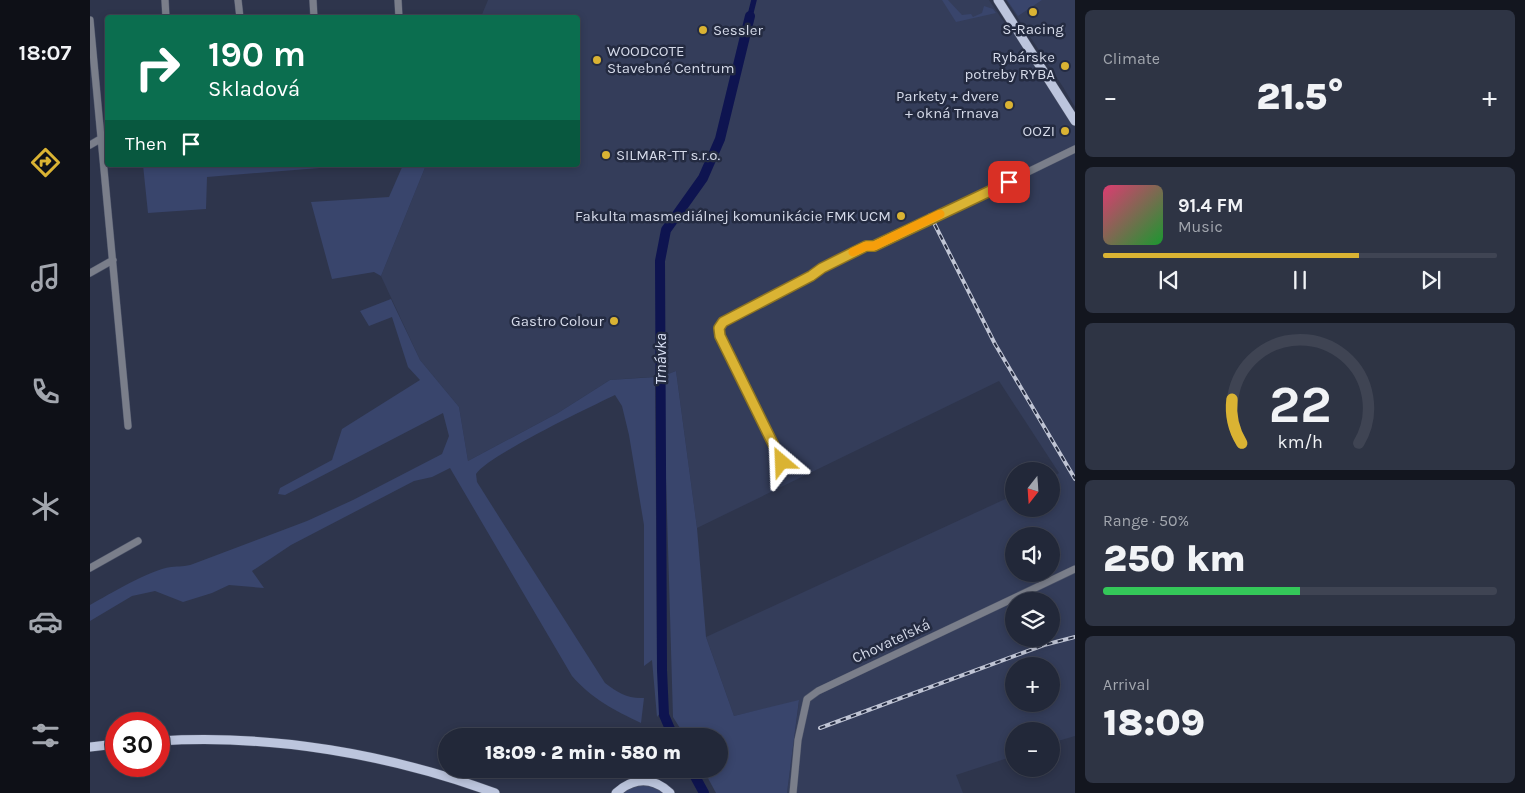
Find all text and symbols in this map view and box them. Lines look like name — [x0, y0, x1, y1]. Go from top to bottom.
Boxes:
marker: S-Racing — [1027, 6, 1039, 18]
place label: S-Racing — [1002, 20, 1064, 38]
place label: Sessler — [713, 21, 763, 39]
marker: Sessler — [697, 24, 709, 36]
text: 190 m — [208, 34, 306, 75]
icon: right — [125, 35, 190, 100]
text: 18:07 — [19, 40, 71, 66]
place label: WOODCOTE Stavebné Centrum — [607, 42, 735, 77]
place label: Rybárske potreby RYBA — [964, 48, 1055, 83]
text: Climate — [1103, 49, 1160, 68]
marker: WOODCOTE Stavebné Centrum — [591, 54, 603, 66]
marker: Rybárske potreby RYBA — [1059, 60, 1071, 72]
text: 21.5° — [1256, 74, 1344, 119]
text: Skladová — [208, 76, 300, 102]
text: − — [1103, 80, 1118, 113]
text: + — [1482, 80, 1497, 113]
place label: Parkety + dvere + okná Trnava — [896, 87, 999, 122]
marker: Parkety + dvere + okná Trnava — [1003, 99, 1015, 111]
place label: OOZI — [1023, 122, 1055, 140]
marker: OOZI — [1059, 125, 1071, 137]
icon: arrive — [177, 130, 205, 158]
text: Then — [125, 133, 167, 155]
icon: directions — [28, 145, 63, 180]
place label: SILMAR-TT s.r.o. — [616, 146, 720, 164]
marker: SILMAR-TT s.r.o. — [600, 149, 612, 161]
pin — [988, 161, 1030, 203]
icon: arrive — [995, 168, 1023, 196]
text: 91.4 FM — [1178, 195, 1244, 217]
place label: Fakulta masmediálnej komunikácie FMK UCM — [575, 207, 891, 225]
marker: Fakulta masmediálnej komunikácie FMK UCM — [895, 210, 907, 222]
text: Music — [1178, 217, 1223, 236]
icon: music — [28, 260, 63, 295]
icon: previous — [1155, 266, 1183, 294]
icon: pause — [1286, 266, 1314, 294]
icon: next — [1417, 266, 1445, 294]
place label: Gastro Colour — [511, 312, 605, 330]
marker: Gastro Colour — [608, 315, 620, 327]
water label: Trnávka — [651, 333, 670, 385]
icon: phone — [28, 374, 63, 409]
text: 22 — [1269, 374, 1331, 435]
text: km/h — [1277, 432, 1323, 453]
position arrow — [755, 435, 807, 487]
north arrow — [1005, 462, 1060, 518]
map controls — [1005, 462, 1060, 777]
icon: climate — [28, 489, 63, 524]
text: Range · 50% — [1103, 511, 1189, 530]
button: sound — [1005, 527, 1060, 582]
text: 250 km — [1103, 536, 1246, 581]
button: layers — [1005, 592, 1060, 647]
icon: car — [28, 604, 63, 639]
street label: Chovateľská — [849, 615, 933, 667]
button: + — [1005, 657, 1060, 712]
text: Arrival — [1103, 675, 1150, 694]
text: 18:09 — [1103, 700, 1205, 745]
speed limit sign: 30 — [105, 712, 170, 777]
icon: filters — [28, 718, 63, 753]
button: − — [1005, 722, 1060, 777]
text: 18:09 · 2 min · 580 m — [485, 742, 681, 764]

